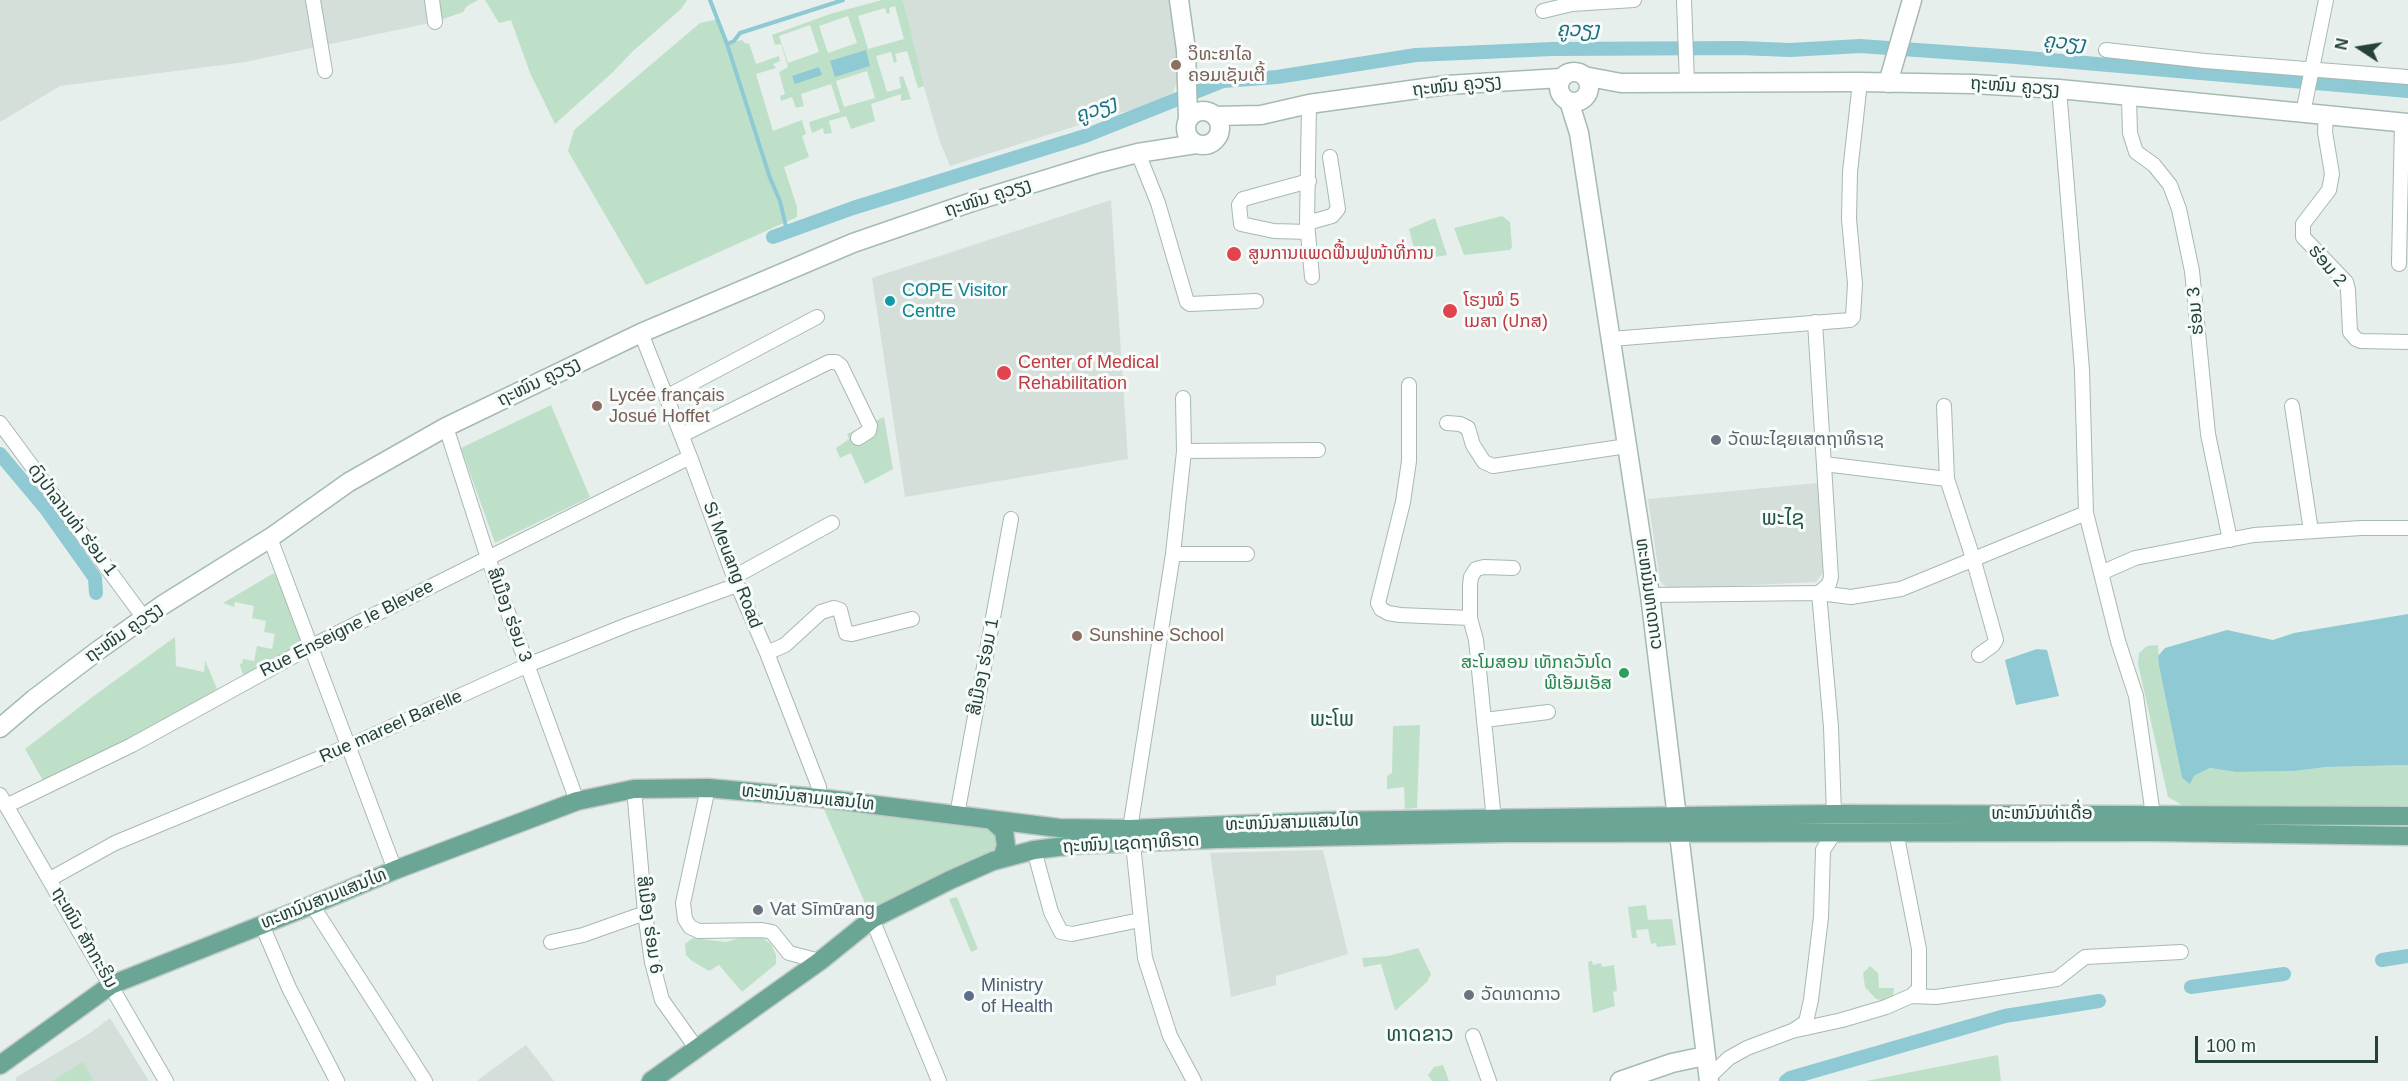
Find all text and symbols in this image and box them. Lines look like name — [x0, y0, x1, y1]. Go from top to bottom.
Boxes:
water label: ຄູວຽງ — [1557, 18, 1599, 42]
north arrow — [2330, 18, 2390, 78]
water label: ຄູວຽງ — [2042, 29, 2086, 57]
text: N — [2332, 37, 2351, 52]
place label: ວິທະຍາໄລ ຄອມເຊັນເຕີ້ — [1188, 44, 1265, 86]
marker: ວິທະຍາໄລ ຄອມເຊັນເຕີ້ — [1169, 58, 1183, 72]
street label: ຖະໜົນ ຄູວຽງ — [1411, 71, 1503, 101]
street label: ຖະໜົນ ຄູວຽງ — [1969, 73, 2061, 101]
water label: ຄູວຽງ — [1072, 91, 1120, 129]
street label: ຖະໜົນ ຄູວຽງ — [942, 174, 1034, 222]
street label: ຮ່ອມ 2 — [2303, 241, 2351, 291]
place label: ສູນການແພດຟື້ນຟູໜ້າທີ່ການ — [1248, 243, 1434, 265]
marker: ສູນການແພດຟື້ນຟູໜ້າທີ່ການ — [1225, 245, 1243, 263]
place label: COPE Visitor Centre — [902, 280, 1008, 322]
street label: ຮ່ອມ 3 — [2183, 286, 2209, 336]
place label: ໂຮງໝໍ 5 ເມສາ (ປກສ) — [1464, 290, 1548, 332]
marker: COPE Visitor Centre — [883, 294, 897, 308]
marker: ໂຮງໝໍ 5 ເມສາ (ປກສ) — [1441, 302, 1459, 320]
place label: Center of Medical Rehabilitation — [1018, 352, 1159, 394]
street label: ຖະໜົນ ຄູວຽງ — [494, 353, 584, 411]
marker: Center of Medical Rehabilitation — [995, 364, 1013, 382]
place label: Lycée français Josué Hoffet — [609, 385, 724, 428]
marker: Lycée français Josué Hoffet — [590, 399, 604, 413]
place label: ວັດພະໄຊຍເສຕຖາທິຣາຊ — [1728, 429, 1884, 451]
marker: ວັດພະໄຊຍເສຕຖາທິຣາຊ — [1709, 433, 1723, 447]
street label: ດົງປ່າລານທ່າ ຮ່ອມ 1 — [23, 459, 121, 581]
street label: Si Meuang Road — [698, 499, 766, 631]
district label: ພະໄຊ — [1762, 506, 1804, 532]
street label: ທະຫນົນທາດກາວ — [1630, 537, 1668, 651]
street label: ສີເມືອງ ຮ່ອມ 3 — [482, 565, 536, 665]
street label: Rue Enseigne le Blevee — [257, 576, 437, 682]
street label: ຖະໜົນ ຄູວຽງ — [81, 598, 167, 668]
street label: ສີເມືອງ ຮ່ອມ 1 — [964, 617, 1004, 717]
place label: Sunshine School — [1089, 625, 1224, 647]
marker: Sunshine School — [1070, 629, 1084, 643]
place label: ສະໂມສອນ ເທັກຄວັນໂດ ພີເອັມເອັສ — [1461, 652, 1612, 694]
marker: ສະໂມສອນ ເທັກຄວັນໂດ ພີເອັມເອັສ — [1617, 666, 1631, 680]
street label: Rue mareel Barelle — [316, 686, 466, 768]
district label: ພະໂພ — [1310, 707, 1354, 733]
street label: ທະຫນົນສາມແສນໄທ — [740, 780, 876, 816]
street label: ທະຫນົນທ່າເດື່ອ — [1991, 803, 2093, 825]
street label: ທະຫນົນສາມແສນໄທ — [1225, 810, 1359, 836]
street label: ຖະໜົນ ເຊດຖາທິຣາດ — [1062, 830, 1200, 858]
street label: ທະຫນົນສາມແສນໄທ — [258, 864, 390, 934]
street label: ສີເມືອງ ຮ່ອມ 6 — [631, 875, 667, 975]
street label: ຖະໜົນ ສັກກະຣິນ — [46, 883, 122, 993]
place label: Vat Sīmư̄ang — [770, 899, 875, 921]
marker: Vat Sīmư̄ang — [751, 903, 765, 917]
place label: Ministry of Health — [981, 975, 1053, 1018]
place label: ວັດທາດກາວ — [1481, 984, 1561, 1006]
marker: ວັດທາດກາວ — [1462, 988, 1476, 1002]
marker: Ministry of Health — [962, 989, 976, 1003]
district label: ທາດຂາວ — [1386, 1022, 1454, 1048]
scale bar — [2198, 1024, 2381, 1062]
text: 100 m — [2206, 1036, 2256, 1056]

